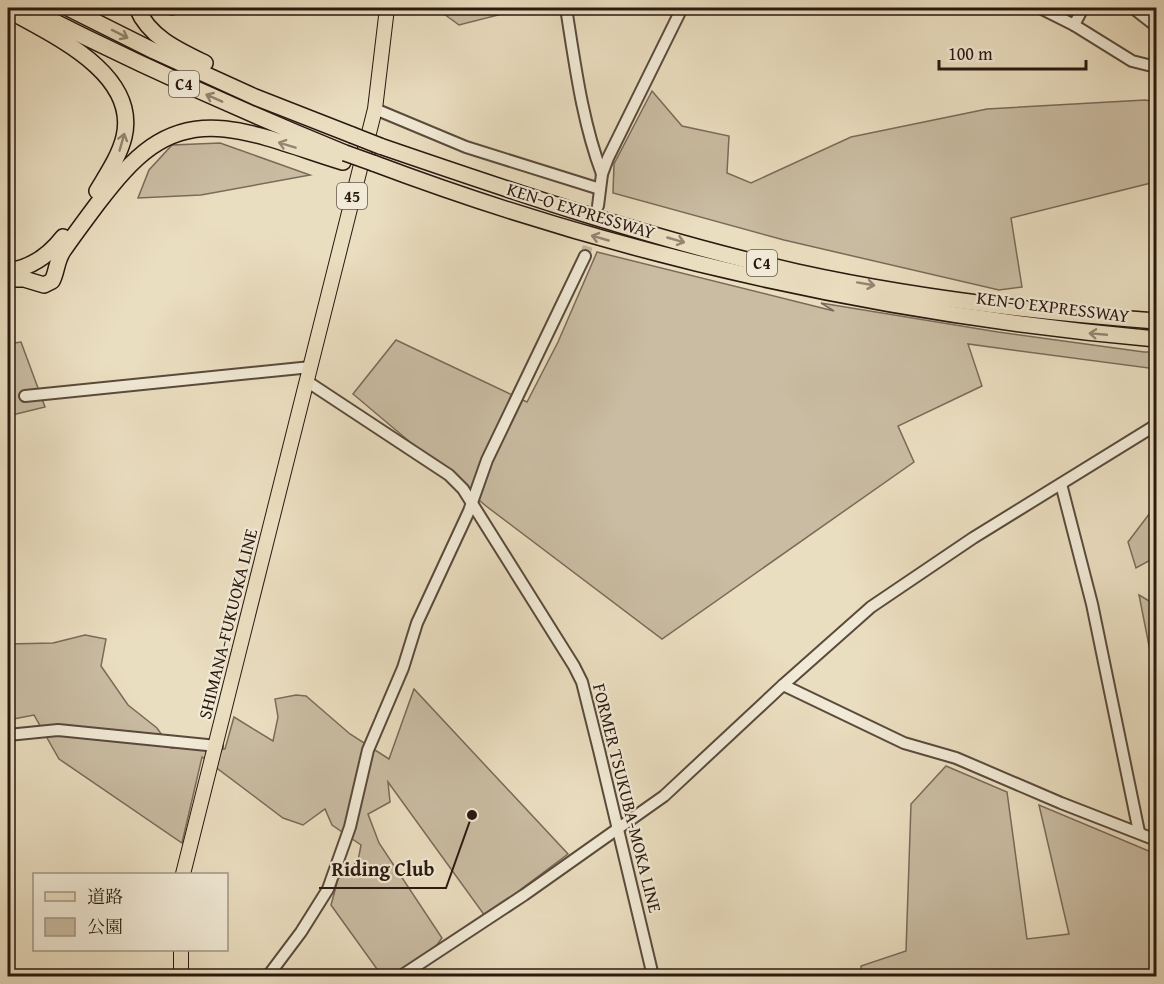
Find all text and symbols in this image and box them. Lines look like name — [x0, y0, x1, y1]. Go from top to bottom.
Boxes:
one-way arrow — [111, 29, 129, 40]
scale bar — [939, 33, 1086, 71]
text: 100 m — [948, 40, 993, 67]
road number: C4 — [169, 71, 199, 97]
one-way arrow — [205, 92, 223, 103]
one-way arrow — [117, 133, 128, 152]
one-way arrow — [278, 139, 297, 150]
street label: KEN-O EXPRESSWAY — [504, 175, 659, 246]
road number: 45 — [337, 183, 367, 209]
one-way arrow — [591, 232, 610, 243]
one-way arrow — [666, 235, 685, 246]
road number: C4 — [747, 250, 777, 276]
one-way arrow — [855, 279, 875, 290]
street label: KEN-O EXPRESSWAY — [975, 284, 1131, 329]
one-way arrow — [1089, 328, 1109, 339]
street label: SHIMANA-FUKUOKA LINE — [191, 526, 264, 722]
street label: FORMER TSUKUBA-MOKA LINE — [586, 680, 669, 915]
callout: Riding Club — [319, 850, 446, 888]
text: Riding Club — [332, 854, 435, 883]
legend — [33, 873, 228, 951]
text: 道路 — [87, 883, 123, 910]
text: 公園 — [87, 913, 123, 940]

